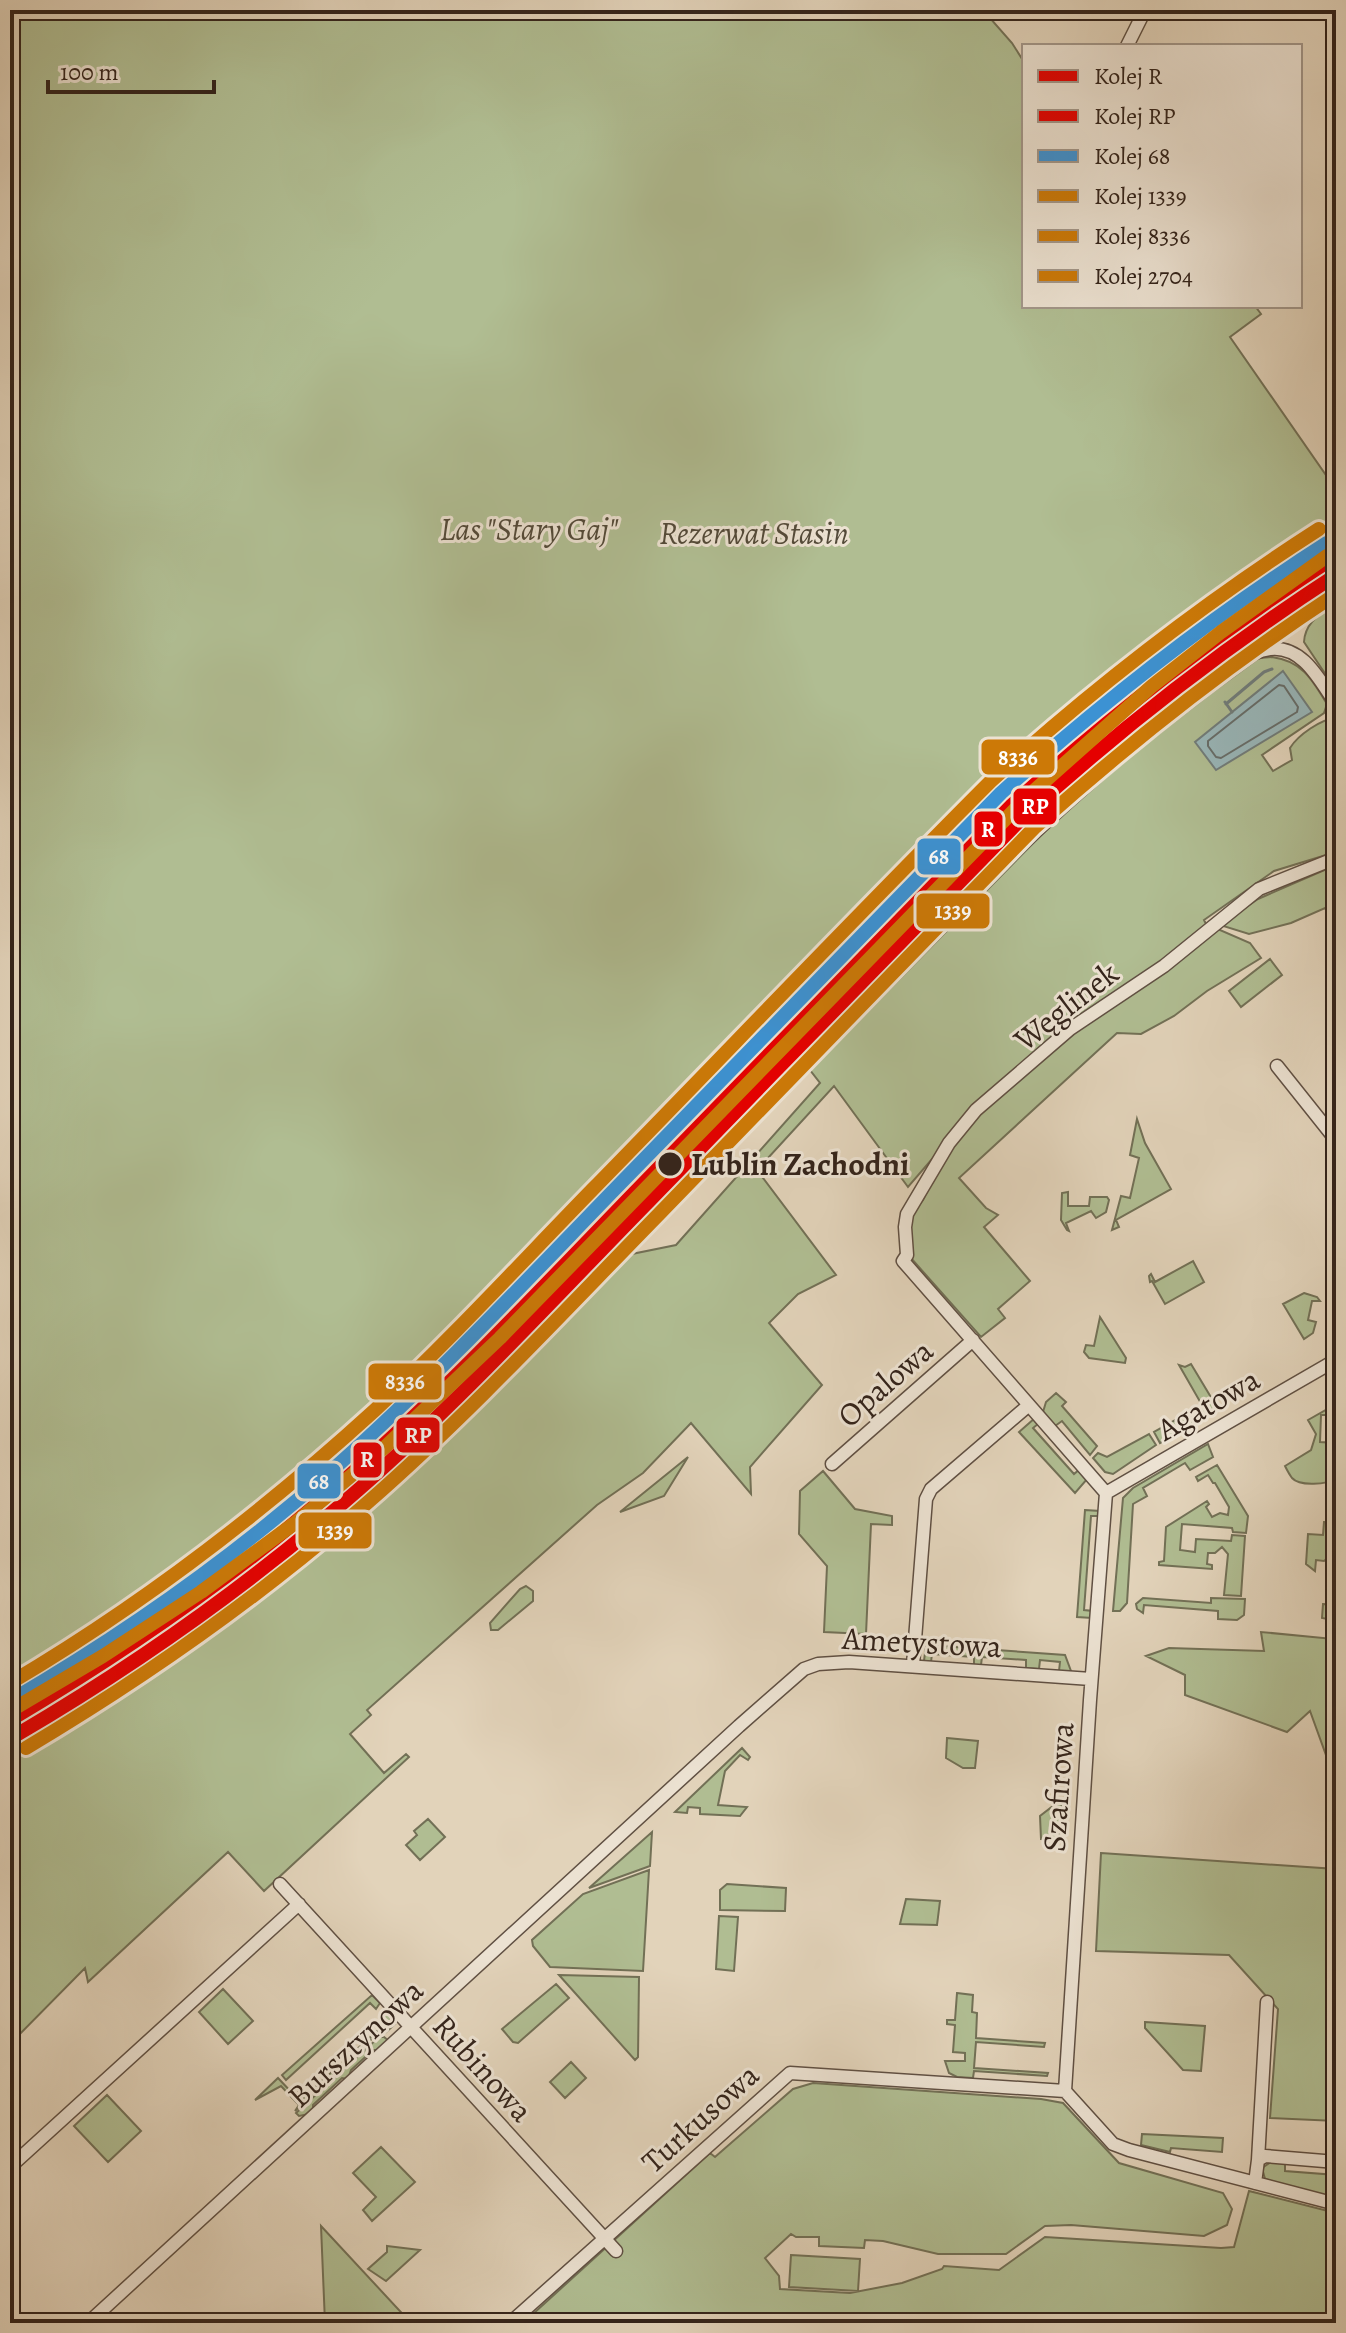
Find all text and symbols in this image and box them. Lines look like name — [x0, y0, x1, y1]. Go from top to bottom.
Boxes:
scale bar — [48, 44, 214, 94]
legend — [1022, 44, 1302, 308]
text: 100 m — [60, 56, 119, 88]
text: Kolej R — [1094, 60, 1163, 92]
text: Kolej RP — [1094, 100, 1176, 132]
text: Kolej 68 — [1094, 140, 1170, 172]
text: Kolej 1339 — [1094, 180, 1187, 212]
text: Kolej 8336 — [1094, 220, 1190, 252]
text: Kolej 2704 — [1094, 260, 1193, 292]
park label: Las "Stary Gaj" — [440, 507, 619, 551]
park label: Rezerwat Stasin — [659, 511, 849, 555]
line badge: 8336 — [980, 738, 1056, 776]
text: 8336 — [998, 743, 1038, 773]
line badge: RP — [1012, 787, 1058, 826]
text: RP — [1022, 792, 1049, 822]
line badge: R — [973, 810, 1004, 848]
text: R — [981, 815, 996, 845]
line badge: 68 — [916, 837, 962, 876]
text: 68 — [929, 842, 949, 872]
line badge: 1339 — [915, 892, 991, 930]
text: 1339 — [935, 896, 971, 926]
street label: Węglinek — [1004, 951, 1128, 1062]
place label: Lublin Zachodni — [691, 1142, 909, 1186]
marker: Lublin Zachodni — [656, 1150, 684, 1178]
street label: Opalowa — [827, 1329, 943, 1437]
street label: Agatowa — [1148, 1357, 1268, 1452]
line badge: 8336 — [367, 1362, 443, 1401]
text: 8336 — [385, 1367, 425, 1397]
line badge: RP — [395, 1416, 441, 1454]
text: RP — [405, 1421, 432, 1451]
line badge: R — [352, 1441, 383, 1479]
text: R — [360, 1445, 375, 1475]
line badge: 68 — [296, 1462, 342, 1500]
text: 68 — [309, 1467, 329, 1497]
line badge: 1339 — [297, 1511, 373, 1550]
text: 1339 — [317, 1516, 353, 1546]
street label: Ametystowa — [840, 1616, 1003, 1668]
street label: Szafirowa — [1032, 1721, 1084, 1853]
street label: Bursztynowa — [277, 1969, 433, 2117]
street label: Rubinowa — [423, 2005, 543, 2131]
street label: Turkusowa — [632, 2053, 768, 2183]

